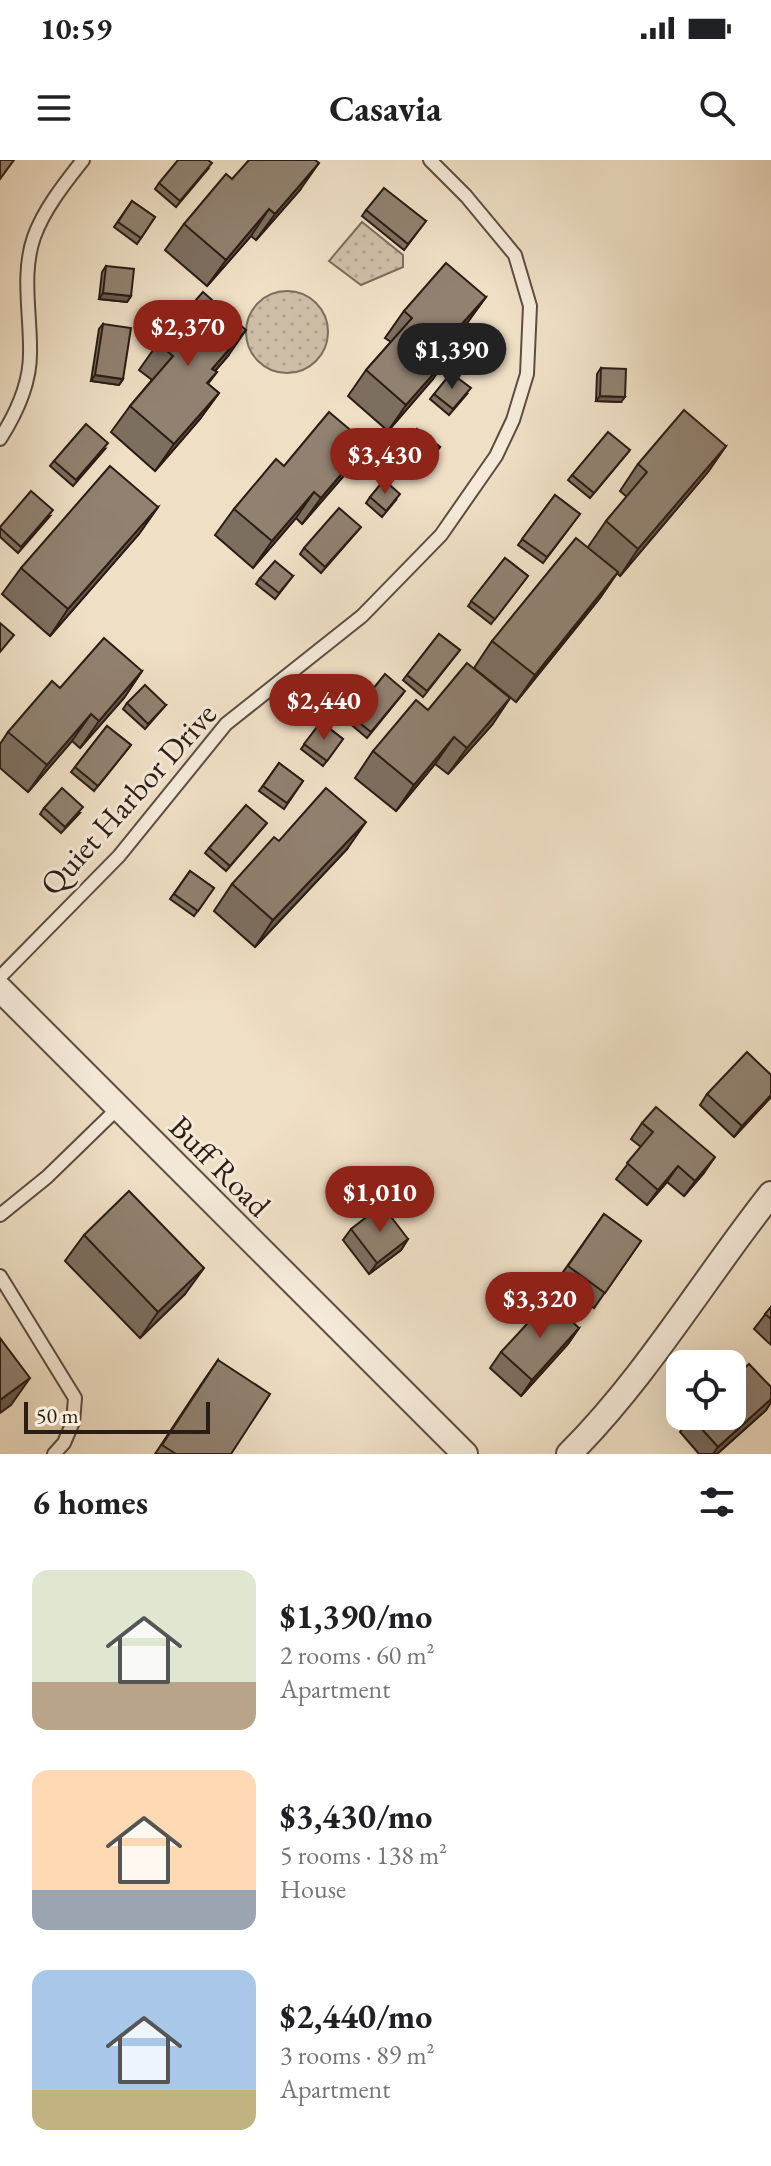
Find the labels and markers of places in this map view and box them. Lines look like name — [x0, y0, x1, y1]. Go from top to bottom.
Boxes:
pin: $2,370 — [123, 300, 253, 368]
pin: $1,390 — [387, 323, 517, 391]
pin: $3,430 — [320, 428, 450, 496]
pin: $2,440 — [259, 674, 389, 742]
pin: $1,010 — [315, 1166, 445, 1234]
pin: $3,320 — [475, 1272, 605, 1340]

